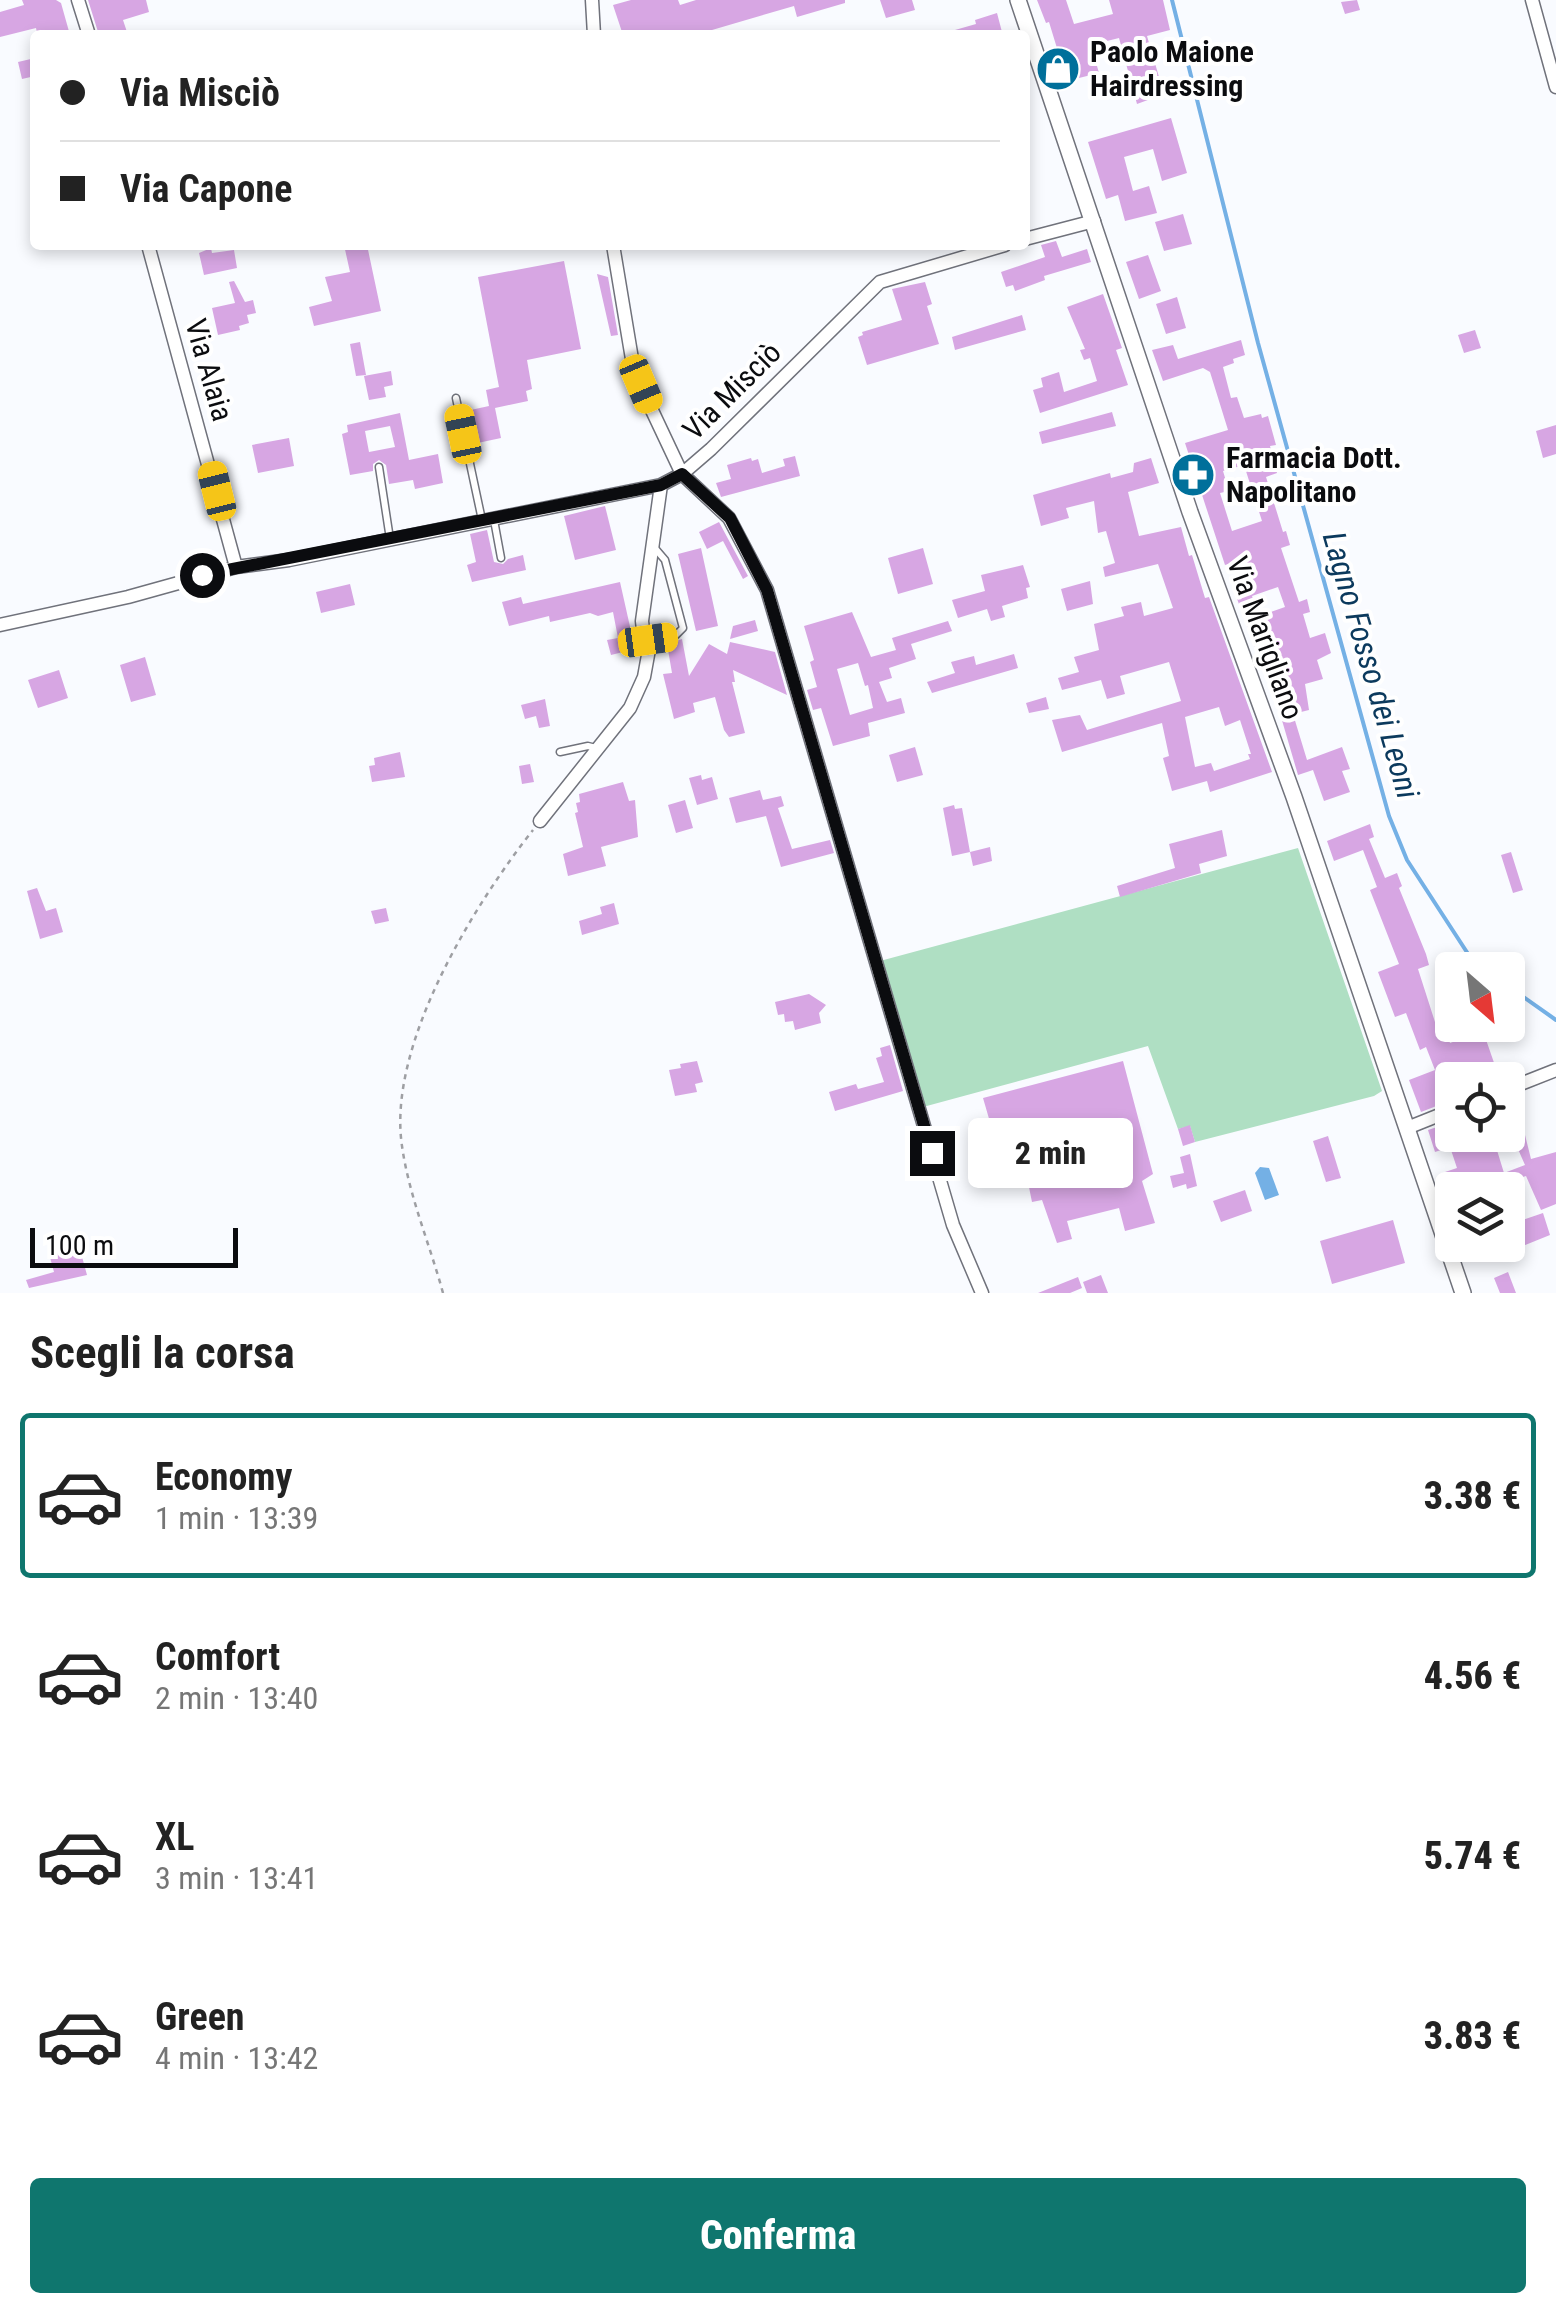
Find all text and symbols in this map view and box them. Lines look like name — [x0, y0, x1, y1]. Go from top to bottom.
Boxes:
place label: Paolo Maione Hairdressing — [1090, 34, 1254, 103]
shop icon: Paolo Maione Hairdressing — [1035, 46, 1081, 92]
text: Via Misciò — [120, 71, 280, 115]
text: Via Capone — [120, 167, 292, 211]
street label: Via Alaia — [178, 315, 241, 425]
street label: Via Misciò — [675, 334, 788, 447]
car — [615, 351, 667, 417]
car — [442, 402, 484, 466]
place label: Farmacia Dott. Napolitano — [1226, 440, 1402, 509]
pharmacy icon: Farmacia Dott. Napolitano — [1170, 452, 1216, 498]
car — [195, 458, 239, 524]
water label: Lagno Fosso dei Leoni — [1315, 527, 1427, 804]
street label: Via Marigliano — [1220, 552, 1311, 724]
route start — [180, 553, 225, 598]
car — [616, 621, 680, 659]
north arrow — [1435, 952, 1525, 1042]
map controls — [1435, 952, 1525, 1262]
button: locate — [1435, 1062, 1525, 1152]
callout: 2 min — [967, 1118, 1132, 1188]
route end — [910, 1131, 955, 1176]
text: 2 min — [1015, 1134, 1086, 1172]
button: layers — [1435, 1172, 1525, 1262]
scale bar — [30, 1223, 238, 1268]
text: 100 m — [45, 1229, 114, 1262]
text: Scegli la corsa — [30, 1326, 295, 1379]
icon: car — [35, 1451, 125, 1541]
text: Economy — [155, 1455, 292, 1499]
text: 3.38 € — [1424, 1474, 1521, 1518]
text: 1 min · 13:39 — [155, 1499, 318, 1537]
icon: car — [35, 1631, 125, 1721]
text: Comfort — [155, 1635, 280, 1679]
text: 4.56 € — [1424, 1654, 1521, 1698]
text: 2 min · 13:40 — [155, 1679, 318, 1717]
icon: car — [35, 1811, 125, 1901]
text: XL — [155, 1815, 194, 1859]
text: 5.74 € — [1424, 1834, 1521, 1878]
text: 3 min · 13:41 — [155, 1859, 318, 1897]
icon: car — [35, 1991, 125, 2081]
text: Green — [155, 1995, 245, 2039]
text: 3.83 € — [1424, 2014, 1521, 2058]
text: 4 min · 13:42 — [155, 2039, 318, 2077]
button: Conferma — [30, 2178, 1526, 2293]

